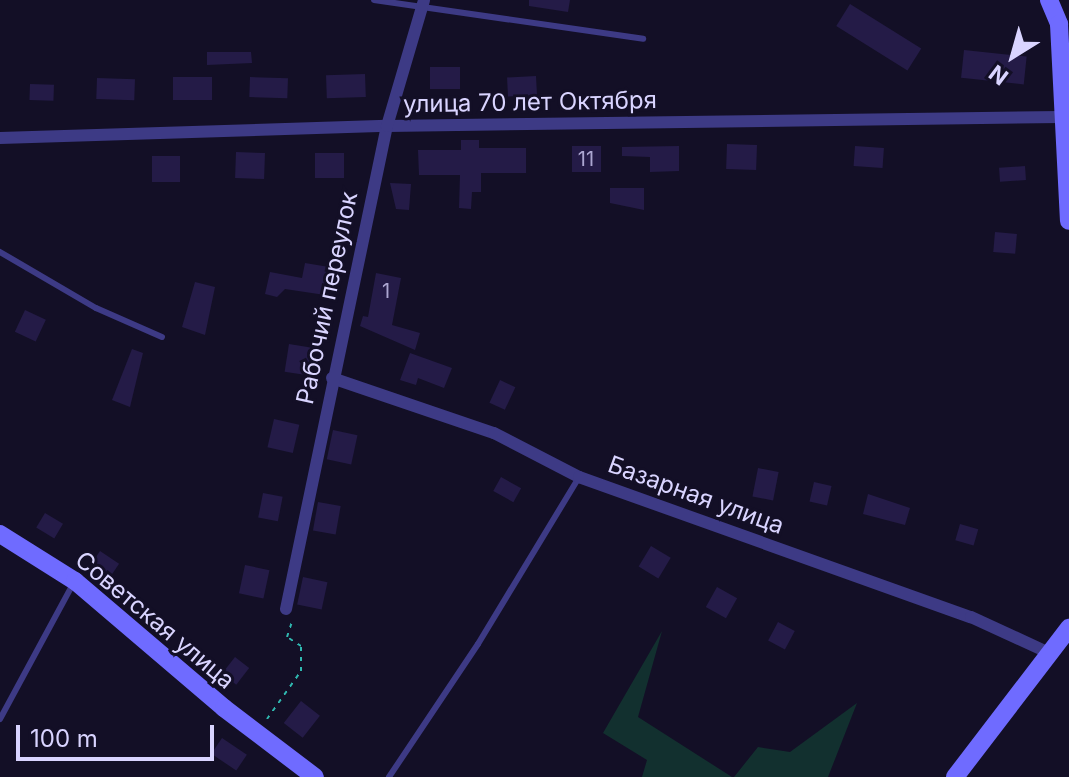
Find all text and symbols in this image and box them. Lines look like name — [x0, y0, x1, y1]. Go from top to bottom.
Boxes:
north arrow — [973, 16, 1053, 96]
text: N — [984, 60, 1013, 91]
street label: улица 70 лет Октября — [403, 85, 657, 119]
house number: 11 — [578, 147, 594, 171]
street label: Рабочий переулок — [290, 189, 364, 407]
house number: 1 — [382, 279, 390, 303]
street label: Базарная улица — [604, 450, 788, 540]
street label: Советская улица — [70, 545, 240, 695]
scale bar — [20, 709, 218, 759]
text: 100 m — [30, 724, 98, 753]

